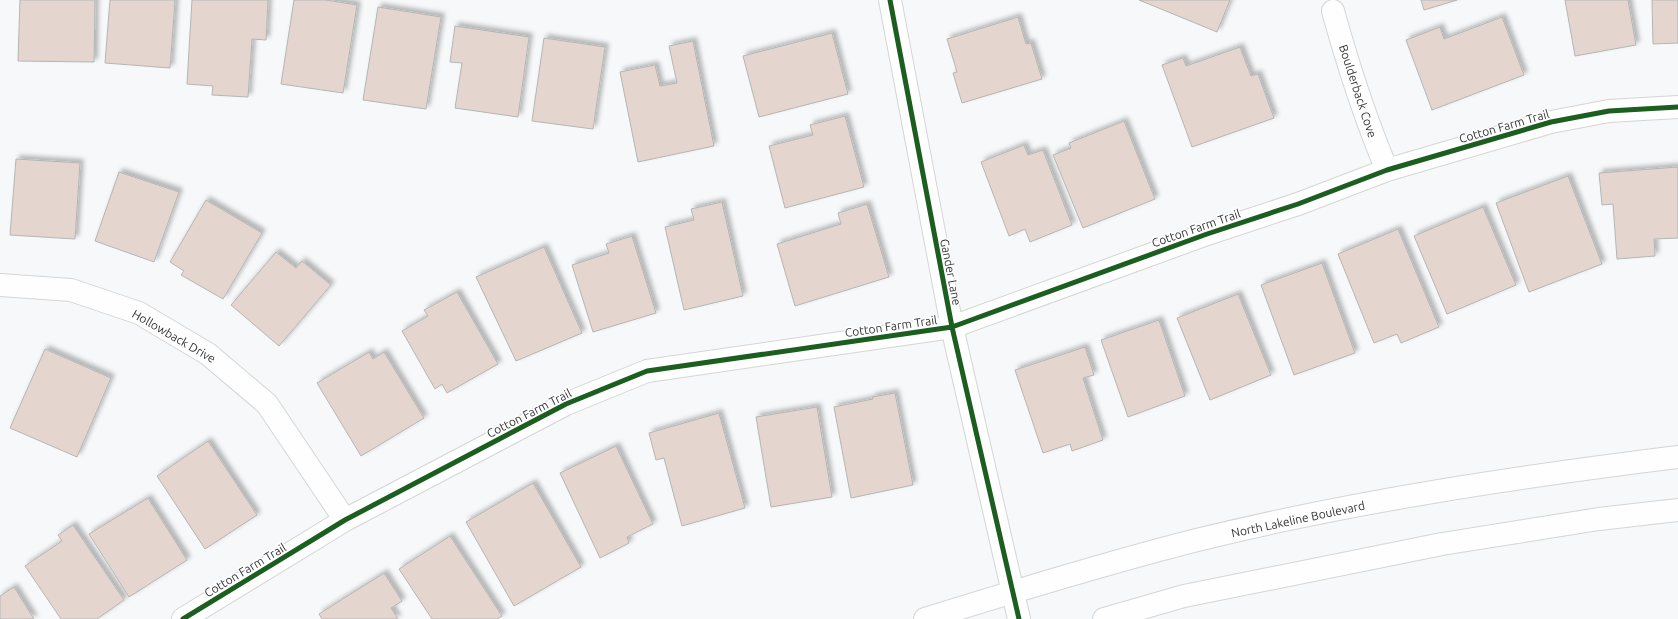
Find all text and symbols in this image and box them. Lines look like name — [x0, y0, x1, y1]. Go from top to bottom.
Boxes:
street label: Boulderback Cove — [1337, 43, 1379, 139]
street label: Cotton Farm Trail — [1457, 107, 1551, 145]
street label: Cotton Farm Trail — [1150, 207, 1242, 249]
street label: Gander Lane — [938, 238, 964, 306]
street label: Hollowback Drive — [130, 307, 218, 365]
street label: Cotton Farm Trail — [844, 313, 938, 339]
street label: Cotton Farm Trail — [485, 386, 573, 440]
street label: North Lakeline Boulevard — [1230, 498, 1366, 540]
street label: Cotton Farm Trail — [202, 540, 288, 600]

